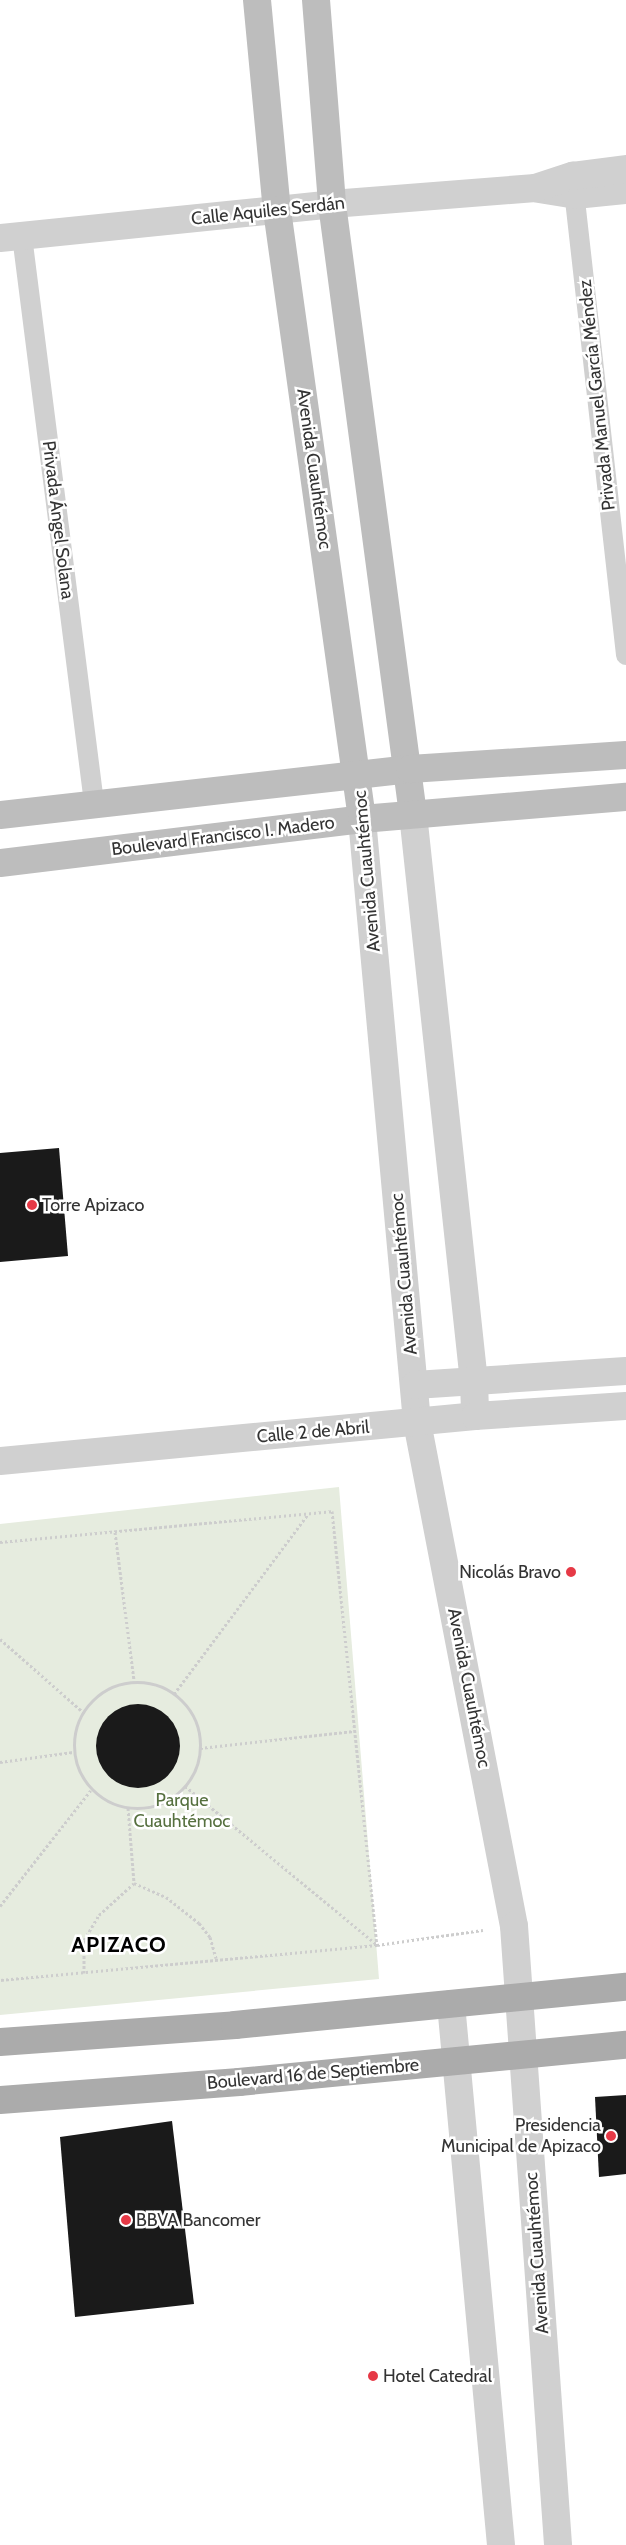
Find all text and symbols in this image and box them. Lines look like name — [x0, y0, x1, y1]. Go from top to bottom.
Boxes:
street label: Calle Aquiles Serdán — [190, 192, 346, 230]
street label: Privada Manuel García Méndez — [574, 278, 620, 512]
street label: Avenida Cuauhtémoc — [292, 387, 336, 551]
street label: Privada Ángel Solana — [38, 440, 78, 600]
street label: Avenida Cuauhtémoc — [349, 789, 385, 953]
street label: Boulevard Francisco I. Madero — [110, 812, 336, 860]
street label: Avenida Cuauhtémoc — [386, 1192, 422, 1356]
place label: Torre Apizaco — [42, 1194, 144, 1216]
marker: Torre Apizaco — [26, 1199, 38, 1211]
street label: Calle 2 de Abril — [256, 1416, 370, 1448]
place label: Nicolás Bravo — [459, 1561, 561, 1583]
marker: Nicolás Bravo — [565, 1566, 577, 1578]
street label: Avenida Cuauhtémoc — [443, 1606, 495, 1770]
park label: Parque Cuauhtémoc — [133, 1790, 231, 1832]
district label: APIZACO — [70, 1932, 168, 1958]
street label: Boulevard 16 de Septiembre — [206, 2054, 420, 2094]
place label: Presidencia Municipal de Apizaco — [441, 2115, 601, 2158]
marker: Presidencia Municipal de Apizaco — [605, 2130, 617, 2142]
street label: Avenida Cuauhtémoc — [521, 2171, 553, 2335]
place label: BBVA Bancomer — [136, 2209, 261, 2231]
marker: BBVA Bancomer — [120, 2214, 132, 2226]
place label: Hotel Catedral — [383, 2365, 492, 2387]
marker: Hotel Catedral — [367, 2370, 379, 2382]

